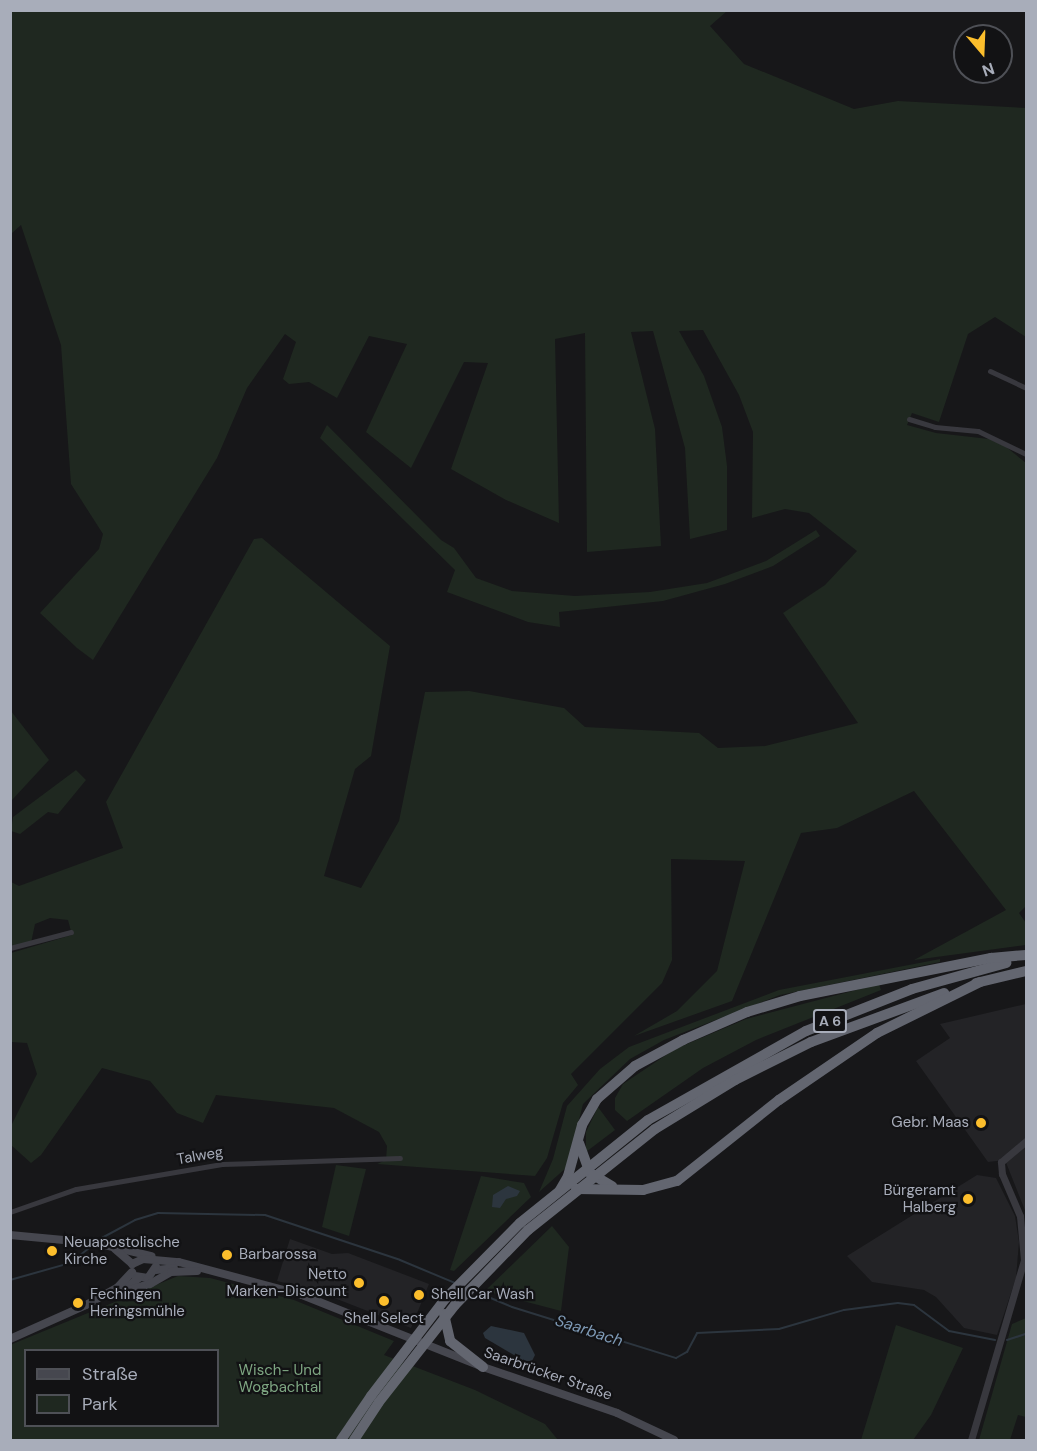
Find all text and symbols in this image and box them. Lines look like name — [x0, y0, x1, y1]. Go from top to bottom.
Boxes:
north arrow — [953, 24, 1013, 84]
text: N — [979, 58, 997, 81]
road number: A 6 — [812, 1010, 848, 1032]
place label: Gebr. Maas — [891, 1114, 969, 1132]
marker: Gebr. Maas — [974, 1116, 988, 1130]
street label: Talweg — [175, 1143, 225, 1169]
place label: Bürgeramt Halberg — [883, 1181, 956, 1216]
marker: Bürgeramt Halberg — [961, 1192, 975, 1206]
place label: Neuapostolische Kirche — [64, 1233, 180, 1268]
marker: Neuapostolische Kirche — [45, 1244, 59, 1258]
place label: Barbarossa — [239, 1246, 317, 1264]
marker: Barbarossa — [220, 1248, 234, 1262]
place label: Netto Marken-Discount — [226, 1265, 347, 1300]
marker: Netto Marken-Discount — [352, 1276, 366, 1290]
place label: Fechingen Heringsmühle — [90, 1285, 185, 1320]
place label: Shell Car Wash — [431, 1286, 534, 1304]
marker: Shell Car Wash — [412, 1288, 426, 1302]
marker: Shell Select — [377, 1294, 391, 1308]
marker: Fechingen Heringsmühle — [71, 1296, 85, 1310]
place label: Shell Select — [344, 1310, 424, 1328]
water label: Saarbach — [553, 1311, 625, 1351]
street label: Saarbrücker Straße — [482, 1344, 614, 1404]
legend — [24, 1349, 219, 1427]
park label: Wisch- Und Wogbachtal — [239, 1361, 321, 1396]
text: Straße — [82, 1362, 138, 1386]
text: Park — [82, 1392, 118, 1416]

